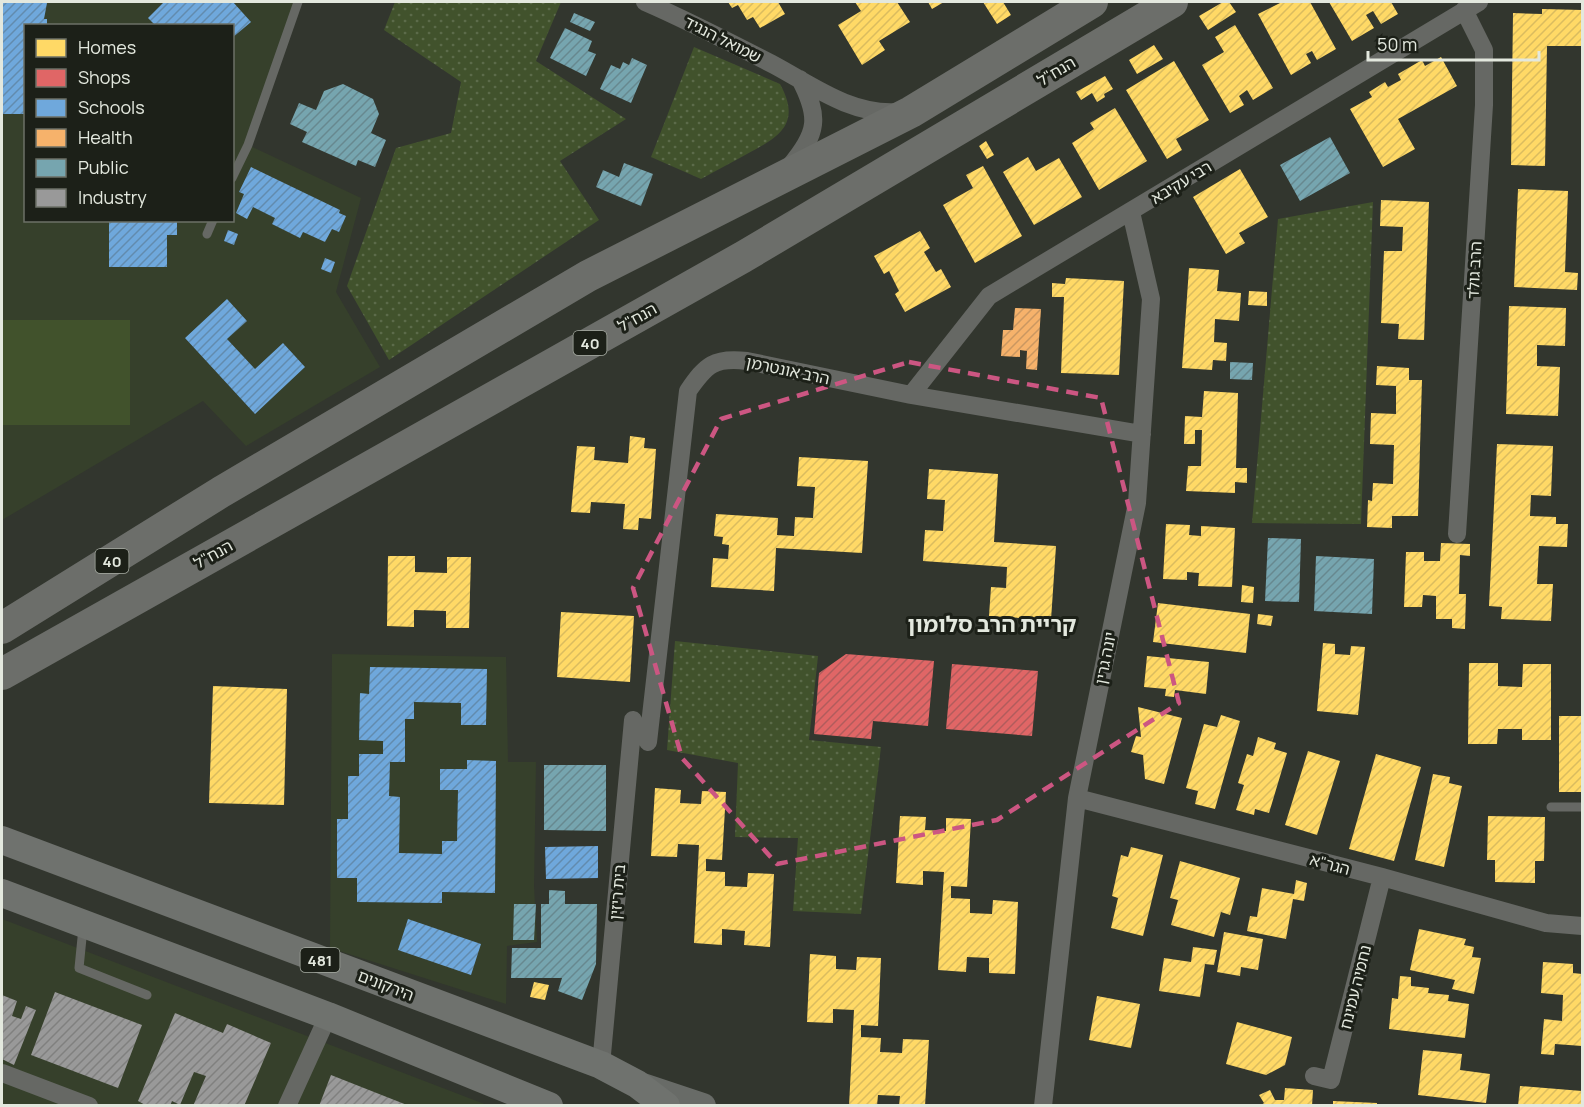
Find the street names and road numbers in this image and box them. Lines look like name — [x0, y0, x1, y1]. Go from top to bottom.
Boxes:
street label: שמואל הנגיד — [681, 10, 765, 68]
street label: הנח"ל — [1033, 51, 1079, 91]
street label: רבי עקיבא — [1146, 155, 1216, 209]
street label: הרב גולד — [1461, 240, 1487, 300]
street label: הנח"ל — [614, 297, 660, 337]
road number: 40 — [574, 331, 606, 355]
street label: הרב אונטרמן — [744, 350, 832, 390]
street label: הנח"ל — [190, 534, 236, 574]
road number: 40 — [96, 549, 128, 573]
street label: יונה גרין — [1089, 630, 1121, 686]
street label: הגר"א — [1307, 848, 1353, 880]
street label: בית ריזין — [604, 863, 630, 921]
street label: נחמיה עמינח — [1334, 942, 1376, 1032]
road number: 481 — [300, 948, 340, 972]
street label: הירקונים — [355, 964, 417, 1006]

